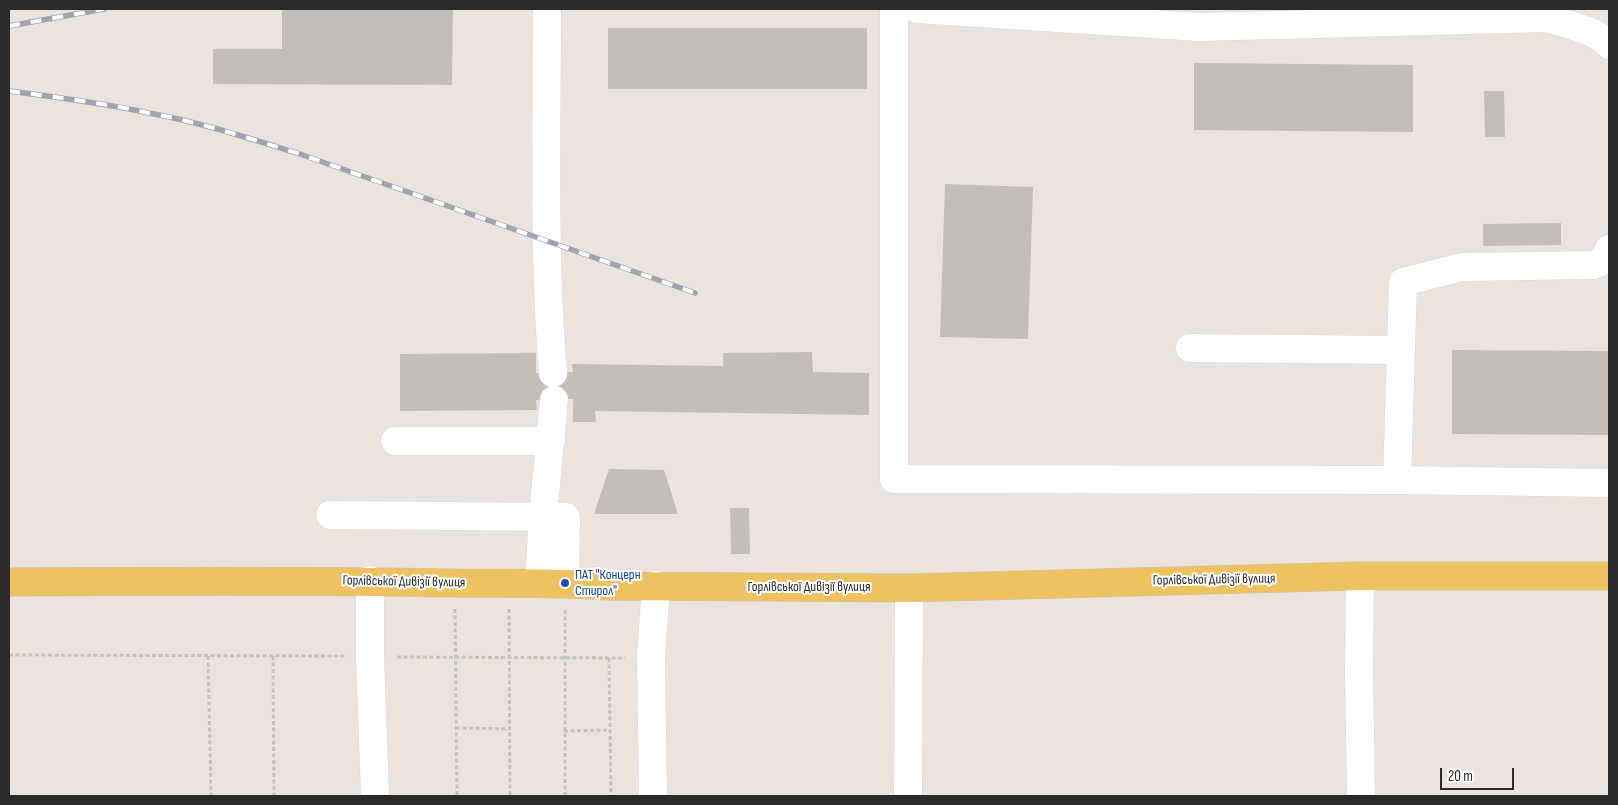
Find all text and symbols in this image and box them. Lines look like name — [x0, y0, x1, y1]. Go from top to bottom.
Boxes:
place label: ПАТ "Концерн Стирол" — [575, 567, 641, 600]
street label: Горлівської Дивізії вулиця — [1152, 571, 1276, 589]
street label: Горлівської Дивізії вулиця — [342, 573, 466, 591]
marker: ПАТ "Концерн Стирол" — [559, 577, 571, 589]
street label: Горлівської Дивізії вулиця — [748, 579, 870, 595]
scale bar — [1443, 758, 1517, 790]
text: 20 m — [1448, 767, 1473, 786]

